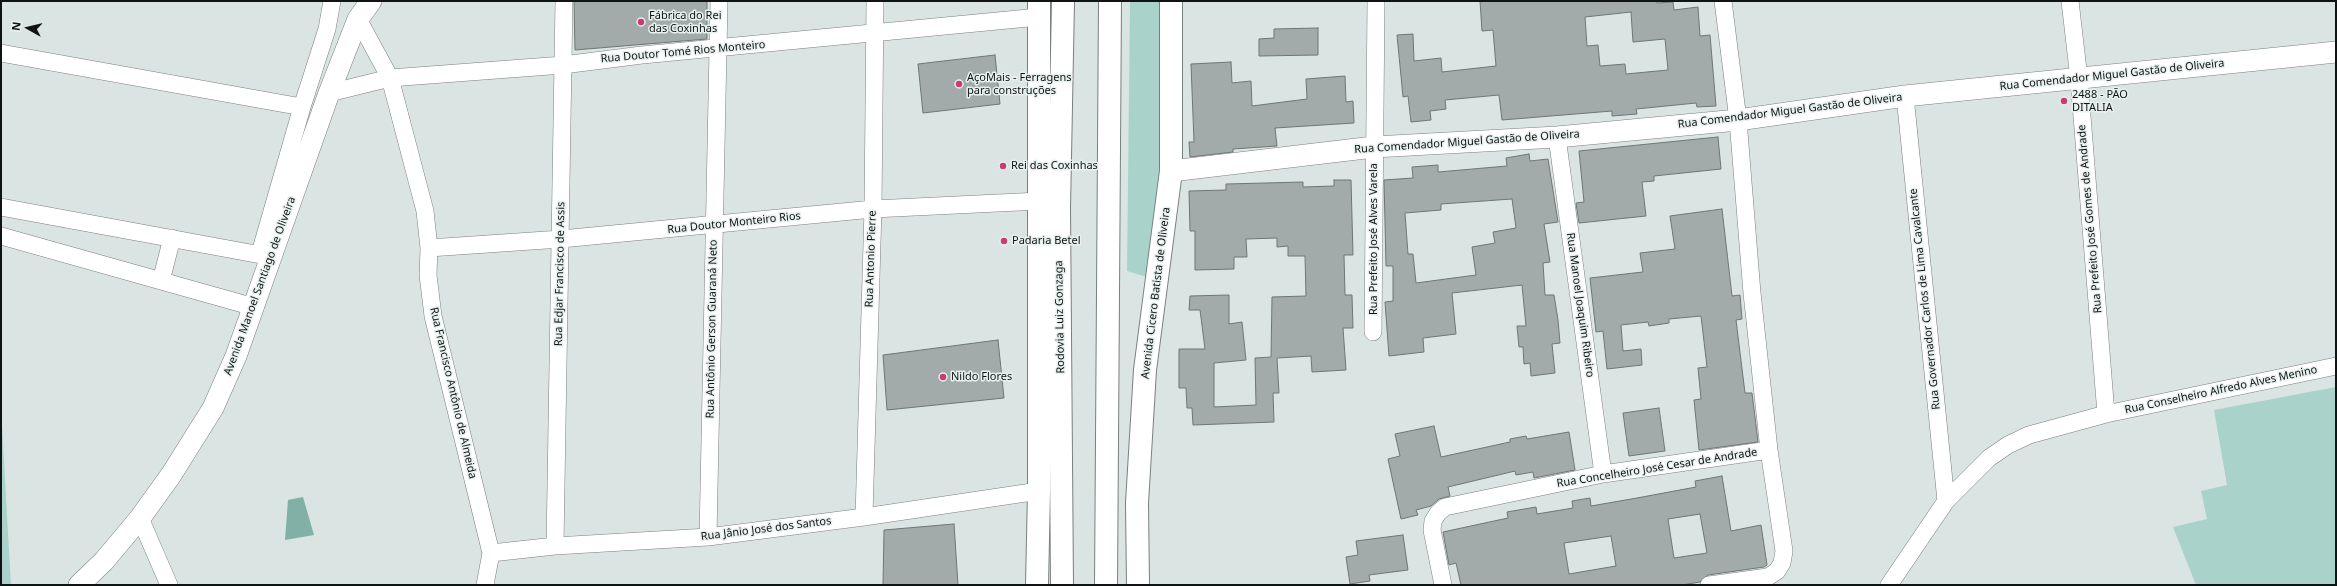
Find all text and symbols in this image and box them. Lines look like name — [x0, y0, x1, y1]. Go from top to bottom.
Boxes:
north arrow — [8, 8, 48, 48]
place label: Fábrica do Rei das Coxinhas — [649, 9, 722, 35]
marker: Fábrica do Rei das Coxinhas — [636, 17, 646, 27]
text: N — [8, 21, 24, 32]
street label: Rua Doutor Tomé Rios Monteiro — [600, 38, 766, 66]
street label: Rua Comendador Miguel Gastão de Oliveira — [1999, 57, 2225, 93]
place label: AçoMais - Ferragens para construções — [967, 71, 1071, 97]
marker: AçoMais - Ferragens para construções — [954, 79, 964, 89]
place label: 2488 - PÃO DITALIA — [2072, 88, 2128, 114]
street label: Rua Comendador Miguel Gastão de Oliveira — [1677, 91, 1903, 131]
marker: 2488 - PÃO DITALIA — [2059, 96, 2069, 106]
street label: Rua Prefeito José Gomes de Andrade — [2075, 124, 2105, 314]
street label: Rua Comendador Miguel Gastão de Oliveira — [1354, 128, 1580, 156]
place label: Rei das Coxinhas — [1011, 159, 1098, 173]
marker: Rei das Coxinhas — [998, 161, 1008, 171]
street label: Rua Prefeito José Alves Varela — [1367, 163, 1381, 315]
street label: Rua Governador Carlos de Lima Cavalcante — [1907, 188, 1943, 410]
street label: Avenida Manoel Santiago de Oliveira — [221, 195, 299, 377]
street label: Rua Edjar Francisco de Assis — [552, 202, 568, 346]
street label: Avenida Cicero Batista de Oliveira — [1139, 206, 1173, 380]
street label: Rua Doutor Monteiro Rios — [667, 209, 801, 237]
street label: Rua Antonio Pierre — [863, 210, 879, 308]
street label: Rua Manoel Joaquim Ribeiro — [1563, 232, 1597, 378]
place label: Padaria Betel — [1012, 234, 1081, 248]
marker: Padaria Betel — [999, 236, 1009, 246]
street label: Rua Antônio Gerson Guaraná Neto — [704, 239, 720, 419]
street label: Rodovia Luiz Gonzaga — [1052, 260, 1068, 374]
street label: Rua Francisco Antônio de Almeida — [427, 306, 479, 480]
street label: Rua Conselheiro Alfredo Alves Menino — [2123, 363, 2319, 417]
place label: Nildo Flores — [951, 370, 1012, 384]
marker: Nildo Flores — [938, 372, 948, 382]
street label: Rua Concelheiro José Cesar de Andrade — [1556, 446, 1758, 490]
street label: Rua Jânio José dos Santos — [700, 514, 832, 544]

